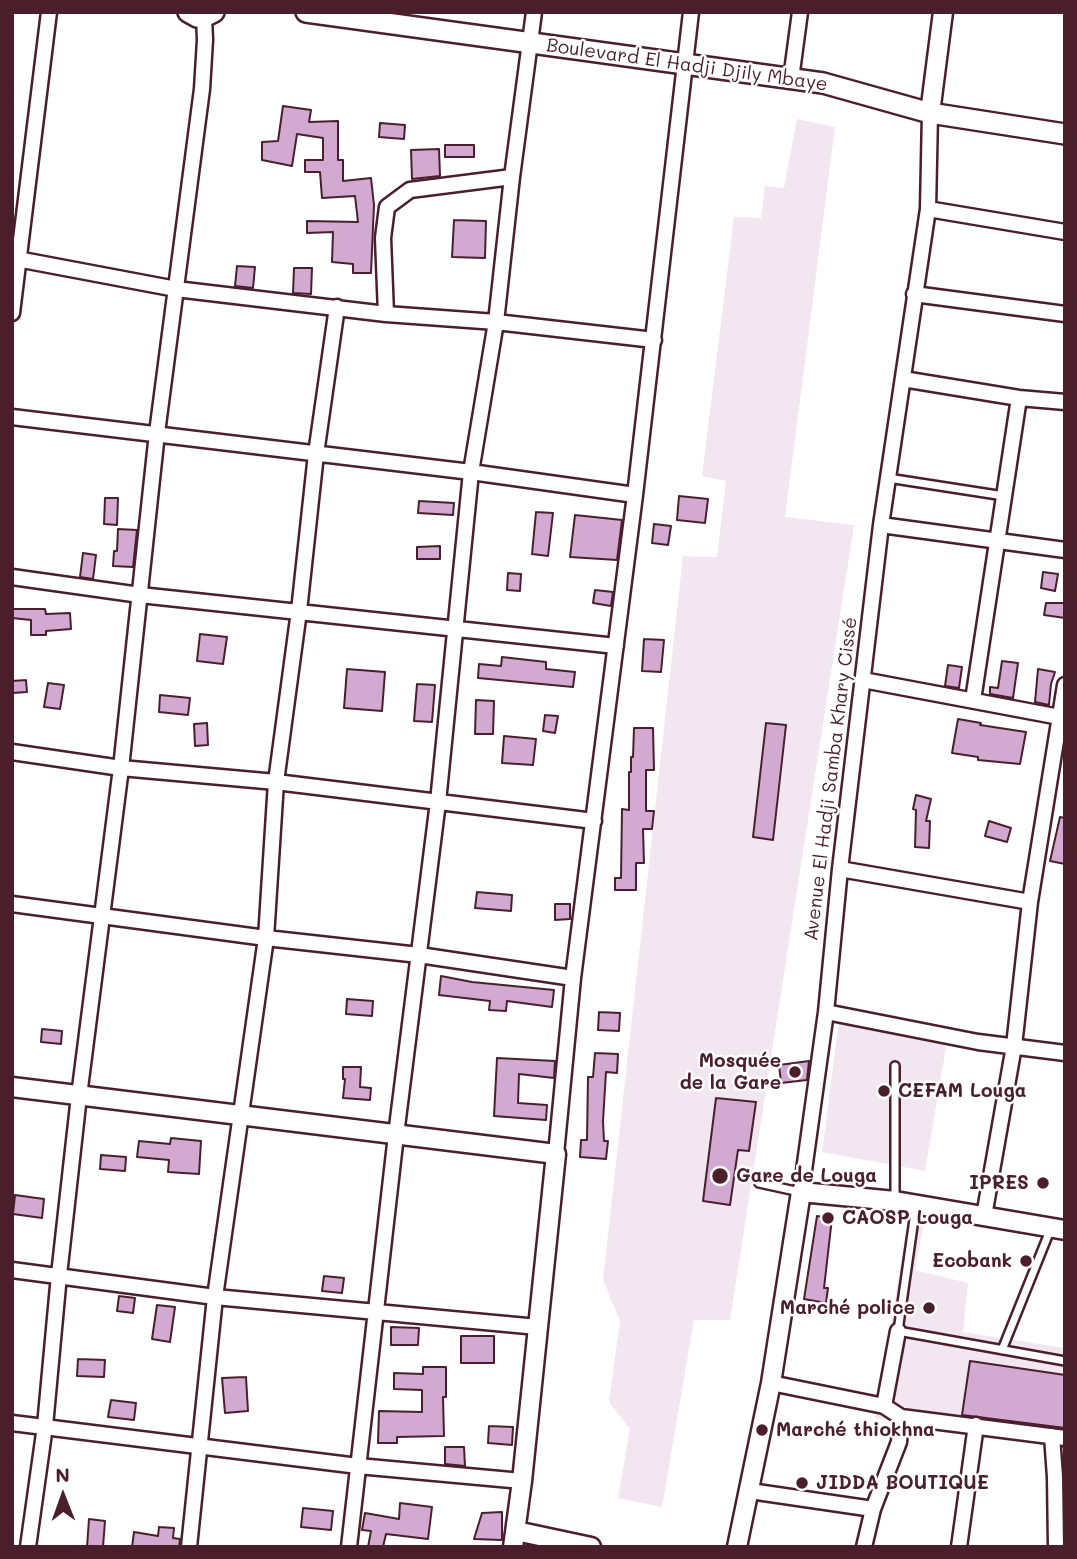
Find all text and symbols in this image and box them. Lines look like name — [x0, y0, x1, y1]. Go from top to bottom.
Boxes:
street label: Boulevard El Hadji Djily Mbaye — [545, 34, 829, 96]
street label: Avenue El Hadji Samba Khary Cissé — [800, 616, 862, 942]
place label: Mosquée de la Gare — [680, 1050, 781, 1094]
marker: Mosquée de la Gare — [787, 1064, 803, 1080]
place label: CEFAM Louga — [898, 1080, 1026, 1102]
marker: CEFAM Louga — [876, 1083, 892, 1099]
place label: Gare de Louga — [736, 1165, 877, 1187]
marker: Gare de Louga — [710, 1166, 730, 1186]
place label: IPRES — [969, 1172, 1029, 1194]
marker: IPRES — [1035, 1175, 1051, 1191]
place label: CAOSP Louga — [842, 1207, 973, 1229]
marker: CAOSP Louga — [820, 1210, 836, 1226]
place label: Ecobank — [932, 1250, 1012, 1272]
marker: Ecobank — [1018, 1253, 1034, 1269]
place label: Marché police — [780, 1297, 915, 1319]
marker: Marché police — [921, 1300, 937, 1316]
place label: Marché thiokhna — [776, 1419, 935, 1441]
marker: Marché thiokhna — [754, 1422, 770, 1438]
north arrow — [28, 1461, 98, 1531]
text: N — [55, 1462, 70, 1487]
place label: JIDDA BOUTIQUE — [816, 1472, 989, 1494]
marker: JIDDA BOUTIQUE — [794, 1475, 810, 1491]

